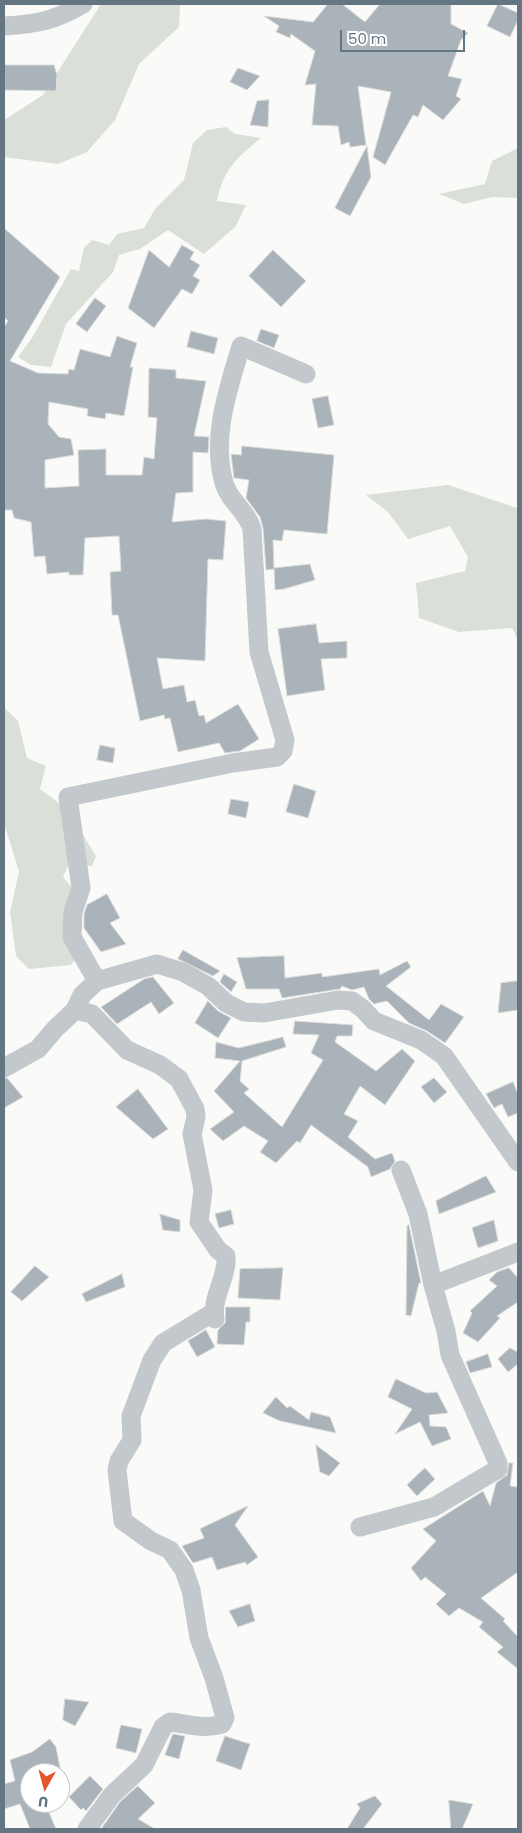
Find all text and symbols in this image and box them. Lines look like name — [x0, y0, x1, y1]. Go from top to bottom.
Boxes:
scale bar — [342, 20, 467, 52]
text: 50 m — [348, 28, 386, 49]
north arrow — [20, 1763, 70, 1813]
text: U — [37, 1791, 49, 1812]

